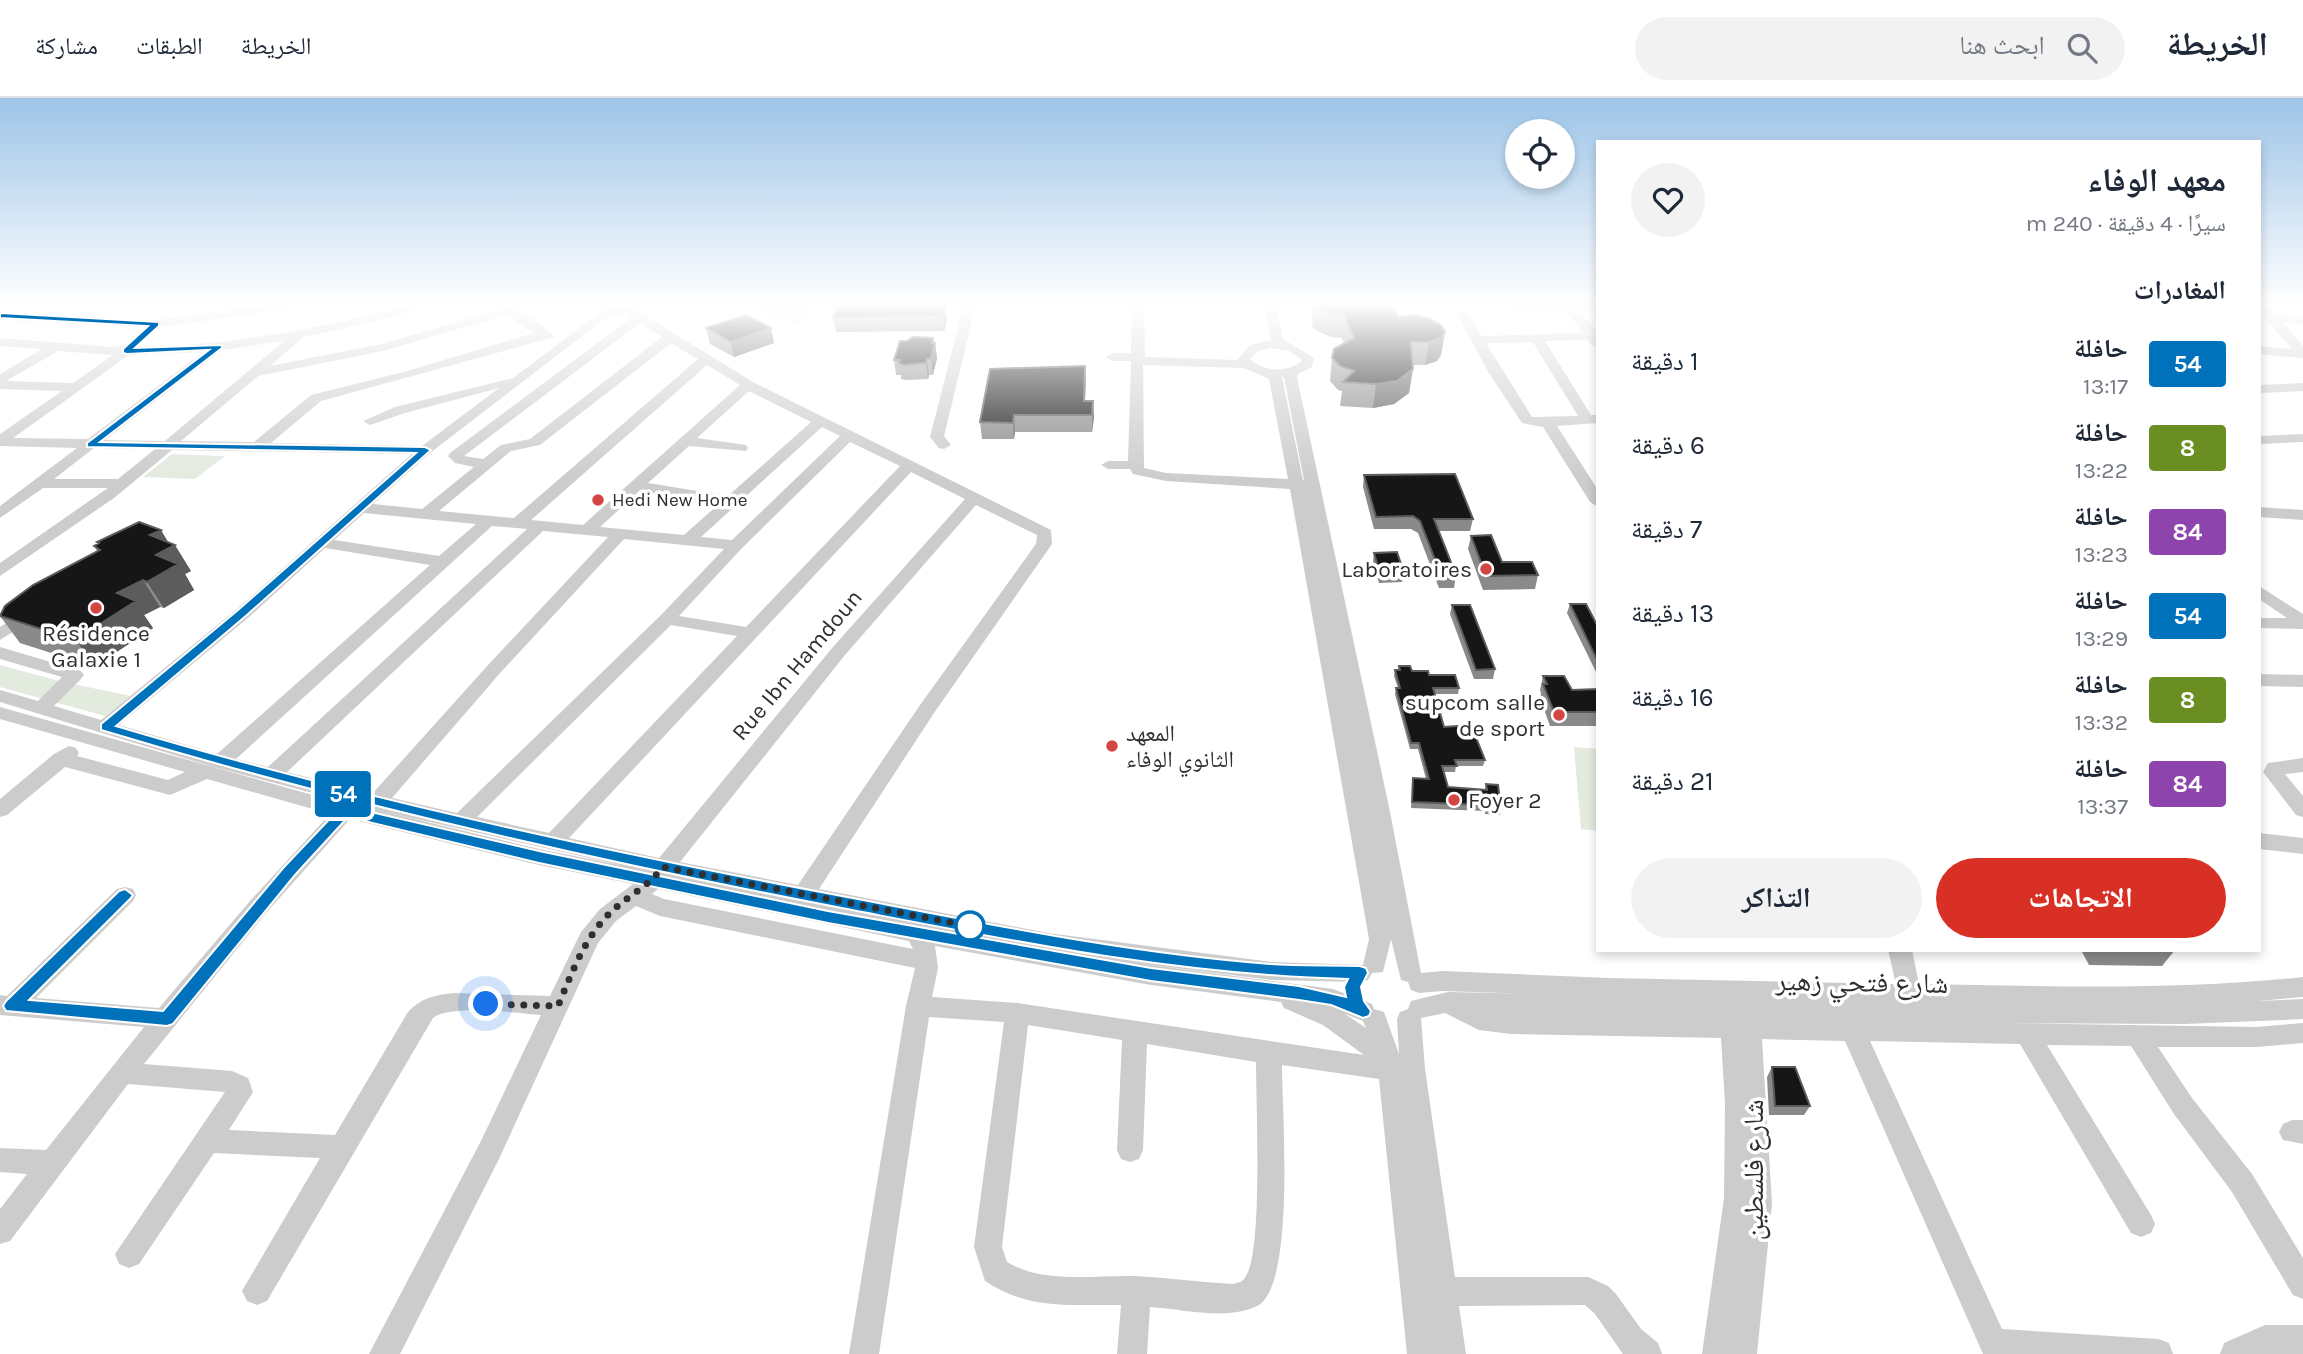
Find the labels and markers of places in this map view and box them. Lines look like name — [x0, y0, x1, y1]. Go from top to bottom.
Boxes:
place label: Hedi New Home — [612, 489, 748, 511]
marker: Hedi New Home — [590, 492, 606, 508]
place label: Laboratoires — [1341, 556, 1472, 583]
marker: Laboratoires — [1478, 561, 1494, 577]
marker: Résidence Galaxie 1 — [88, 600, 104, 616]
place label: Résidence Galaxie 1 — [42, 620, 150, 673]
place label: supcom salle de sport — [1405, 689, 1545, 742]
marker: supcom salle de sport — [1551, 707, 1567, 723]
place label: المعهد الثانوي الوفاء — [1126, 720, 1234, 777]
marker: المعهد الثانوي الوفاء — [1104, 738, 1120, 754]
place label: Foyer 2 — [1468, 787, 1542, 814]
marker: Foyer 2 — [1446, 792, 1462, 808]
unlabelled marker — [955, 911, 985, 941]

